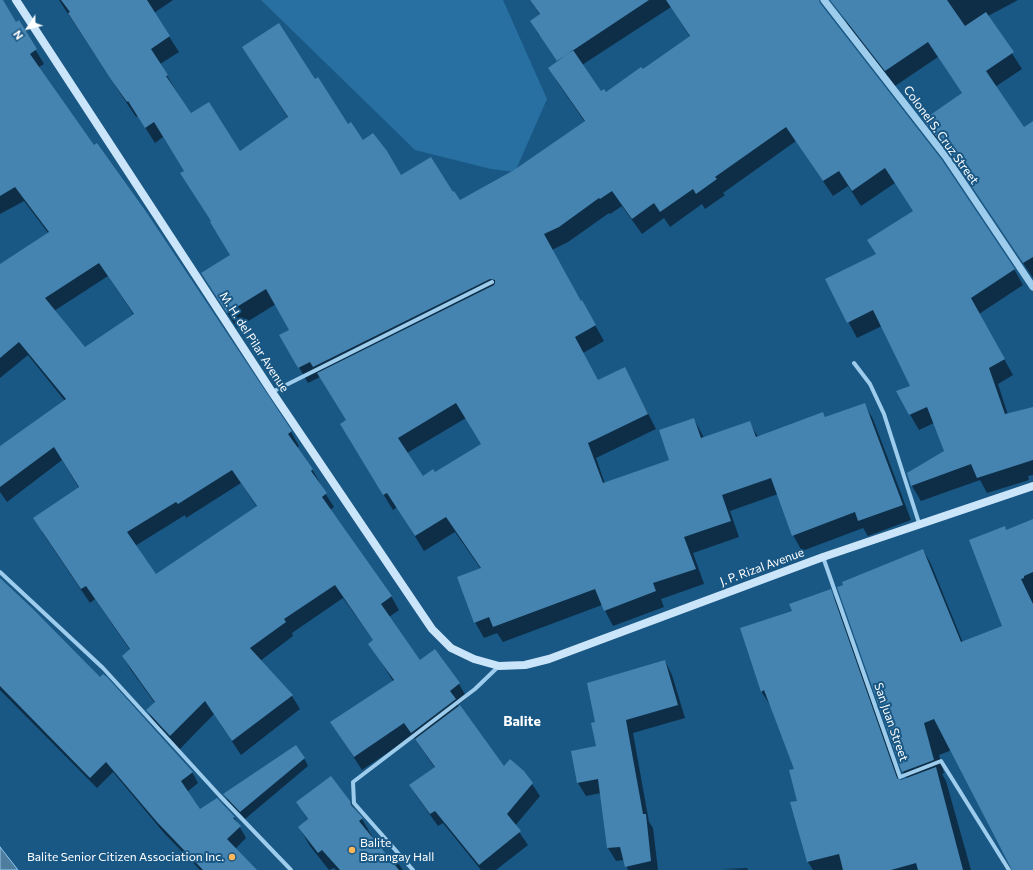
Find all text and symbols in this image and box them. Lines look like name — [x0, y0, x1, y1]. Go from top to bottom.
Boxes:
north arrow — [8, 8, 48, 48]
text: N — [10, 28, 25, 42]
street label: Colonel S. Cruz Street — [900, 83, 982, 187]
street label: M. H. del Pilar Avenue — [216, 289, 292, 395]
street label: J. P. Rizal Avenue — [718, 545, 806, 589]
street label: San Juan Street — [871, 681, 911, 763]
district label: Balite — [503, 713, 541, 729]
place label: Balite Barangay Hall — [360, 836, 434, 864]
marker: Balite Barangay Hall — [347, 845, 357, 855]
place label: Balite Senior Citizen Association Inc. — [27, 850, 224, 864]
marker: Balite Senior Citizen Association Inc. — [227, 852, 237, 862]

